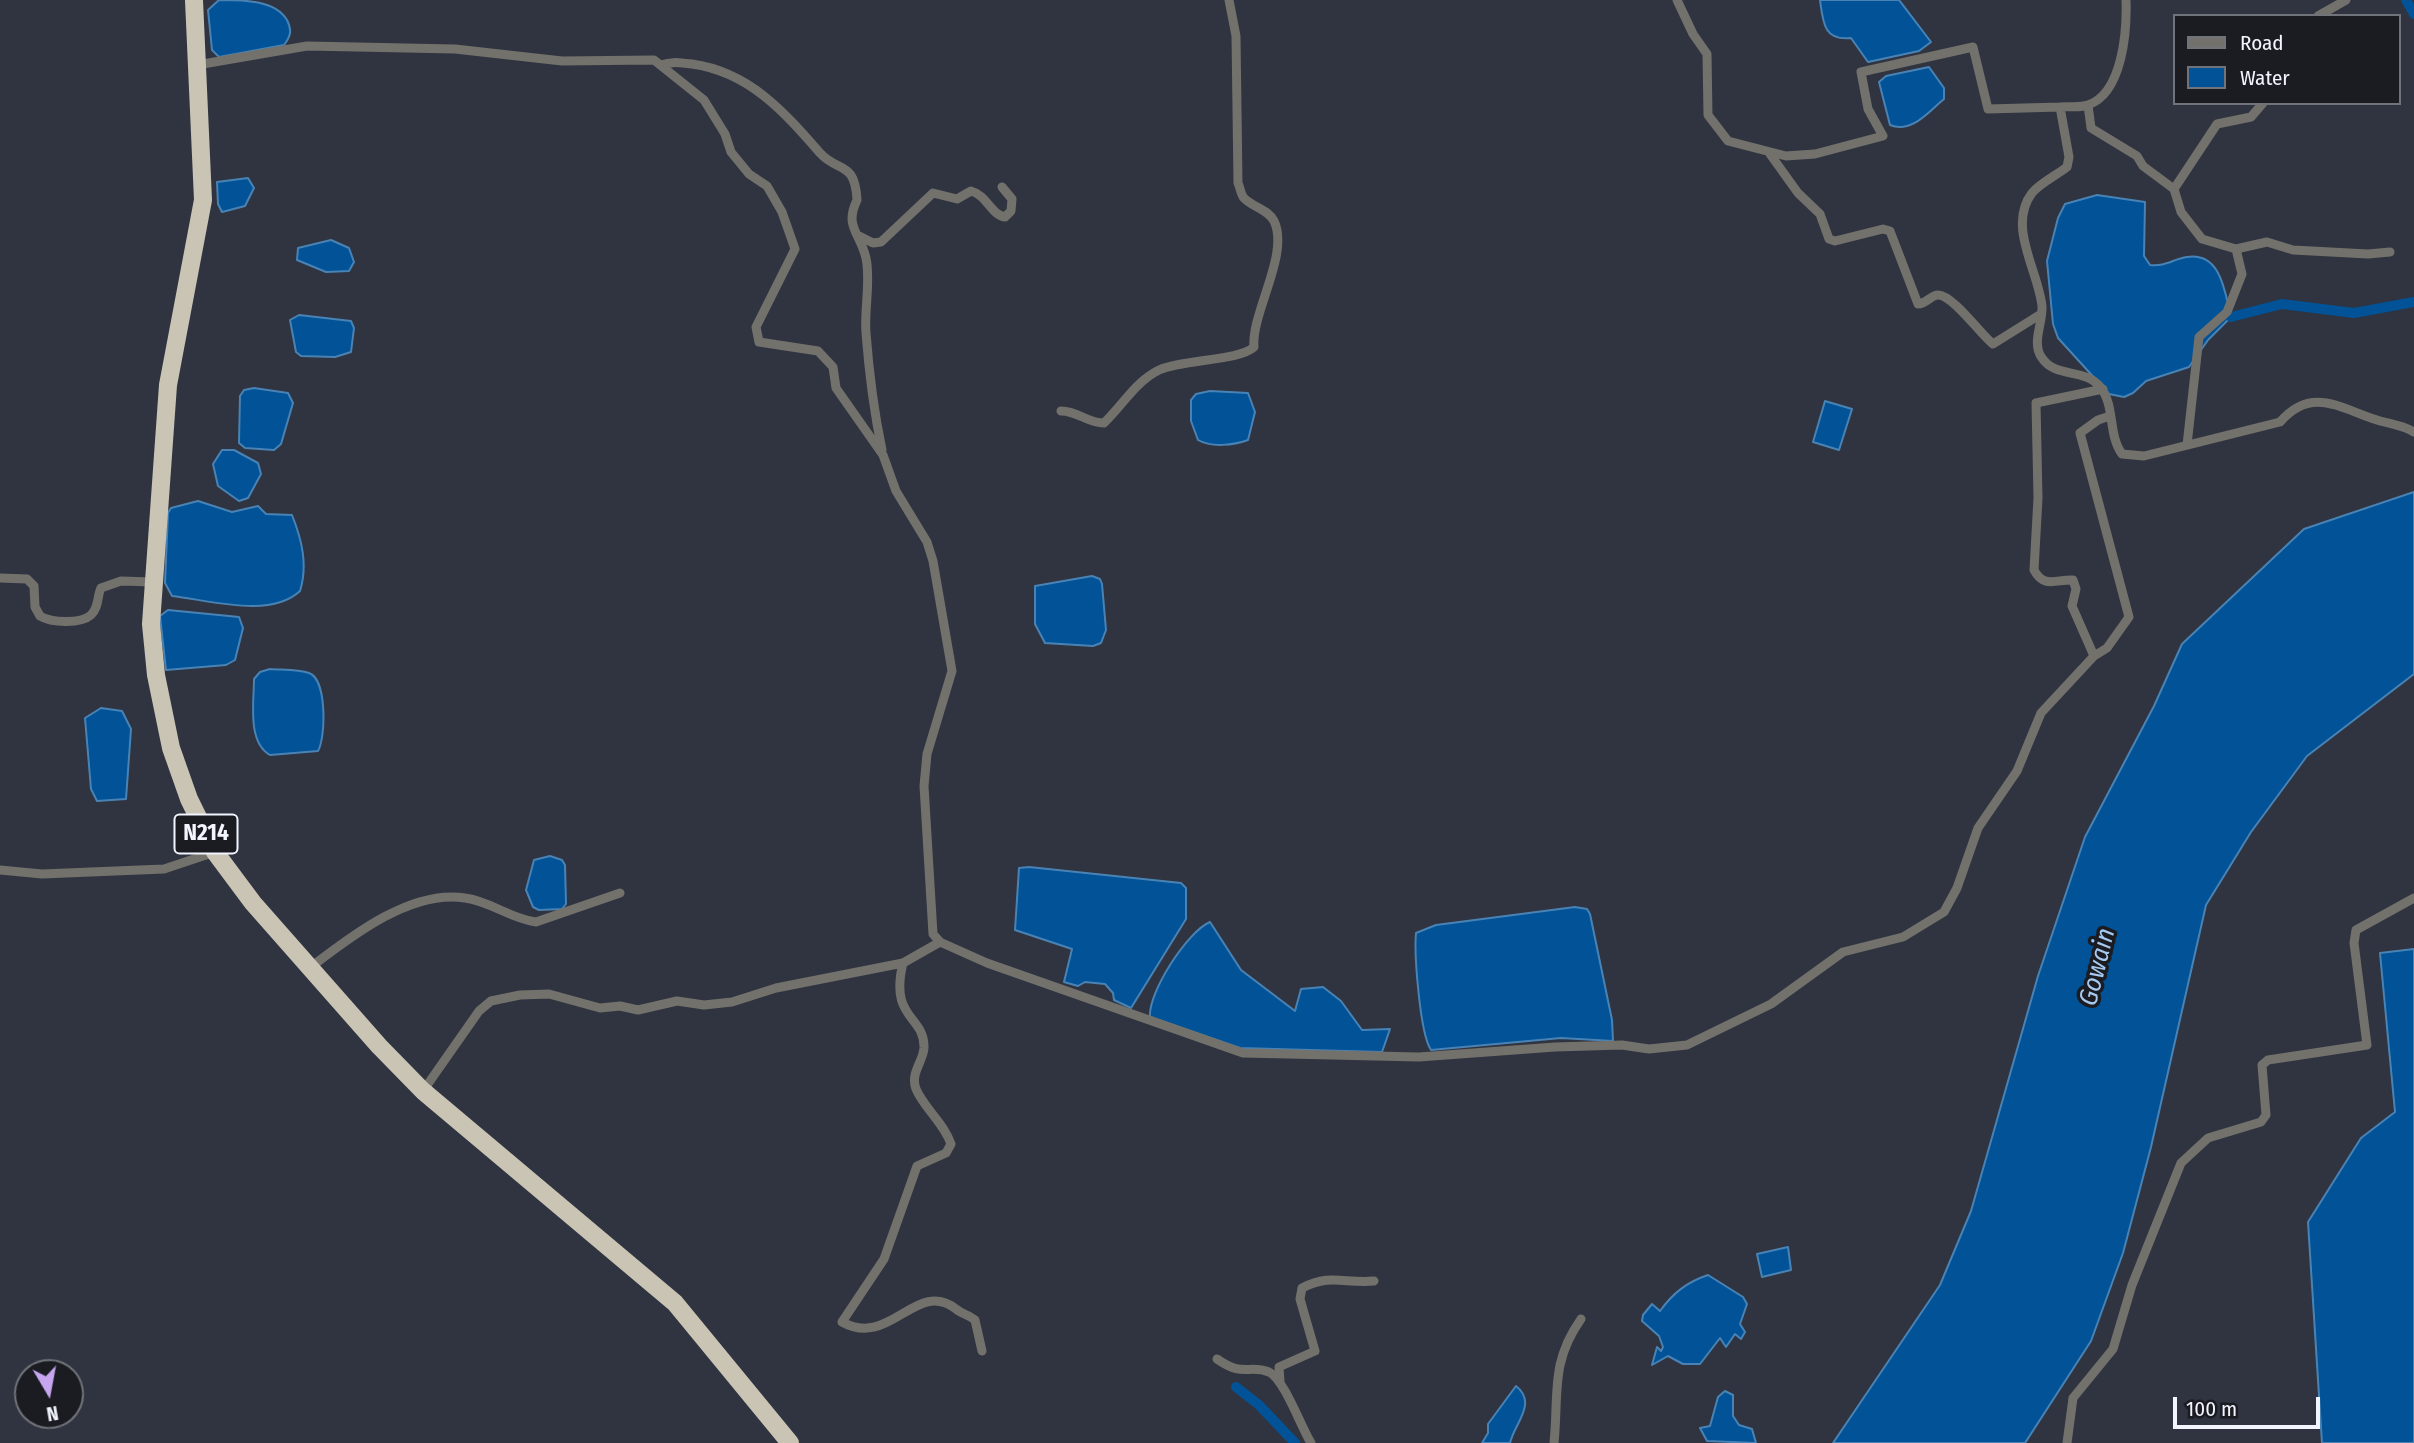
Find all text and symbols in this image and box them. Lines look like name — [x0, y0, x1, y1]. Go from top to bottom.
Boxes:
legend — [2172, 14, 2400, 105]
text: Road — [2240, 30, 2284, 56]
text: Water — [2240, 65, 2290, 91]
road number: N214 — [174, 814, 238, 854]
water label: Gowain — [2073, 925, 2123, 1009]
north arrow — [14, 1359, 84, 1429]
scale bar — [2176, 1384, 2323, 1428]
text: 100 m — [2186, 1396, 2237, 1422]
text: N — [45, 1401, 60, 1426]

